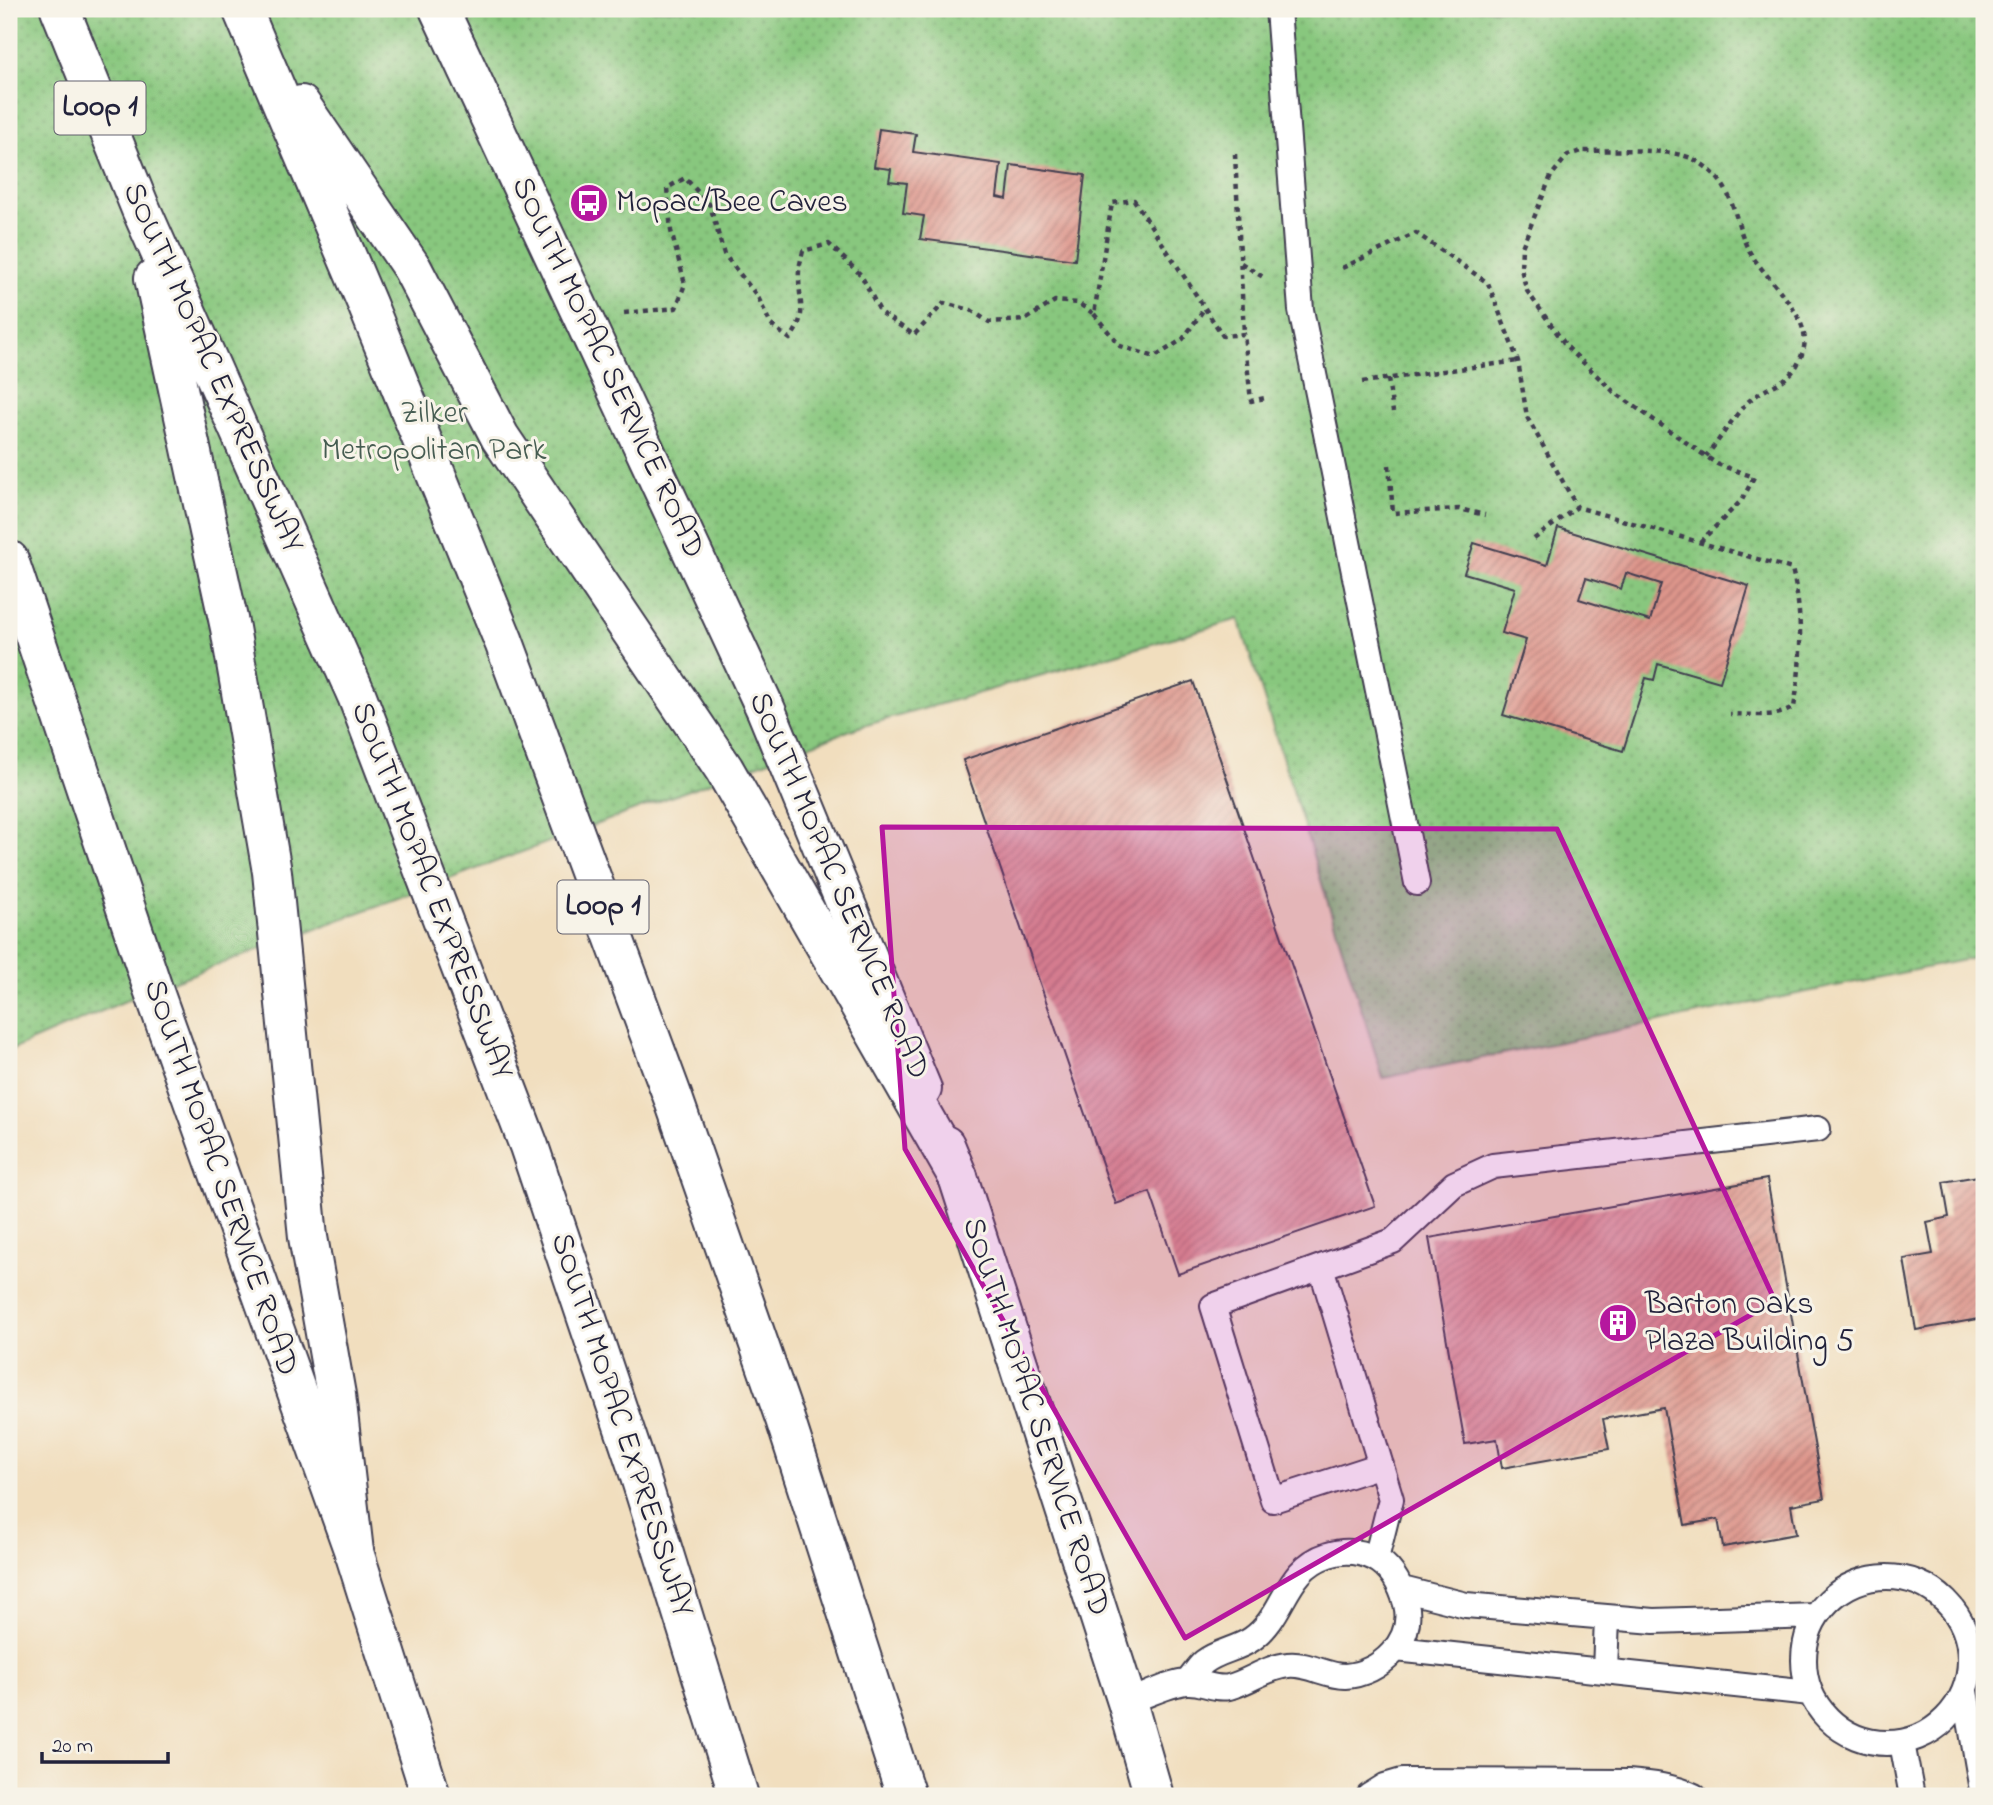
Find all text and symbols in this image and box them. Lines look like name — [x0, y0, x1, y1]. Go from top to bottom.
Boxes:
road number: Loop 1 — [55, 82, 146, 134]
street label: SOUTH MOPAC SERVICE ROAD — [498, 169, 716, 567]
street label: SOUTH MOPAC EXPRESSWAY — [109, 175, 315, 561]
place label: Mopac/Bee Caves — [616, 180, 848, 227]
bus stop icon: Mopac/Bee Caves — [568, 182, 610, 224]
park label: Zilker Metropolitan Park — [322, 391, 547, 475]
street label: SOUTH MOPAC SERVICE ROAD — [735, 685, 941, 1087]
street label: SOUTH MOPAC EXPRESSWAY — [337, 695, 525, 1087]
road number: Loop 1 — [558, 880, 648, 934]
street label: SOUTH MOPAC SERVICE ROAD — [130, 973, 310, 1383]
street label: SOUTH MOPAC SERVICE ROAD — [948, 1212, 1122, 1622]
street label: SOUTH MOPAC EXPRESSWAY — [537, 1227, 705, 1623]
place label: Barton Oaks Plaza Building 5 — [1644, 1282, 1854, 1366]
building icon: Barton Oaks Plaza Building 5 — [1597, 1302, 1639, 1344]
scale bar — [42, 1721, 168, 1765]
text: 20 m — [52, 1732, 93, 1762]

